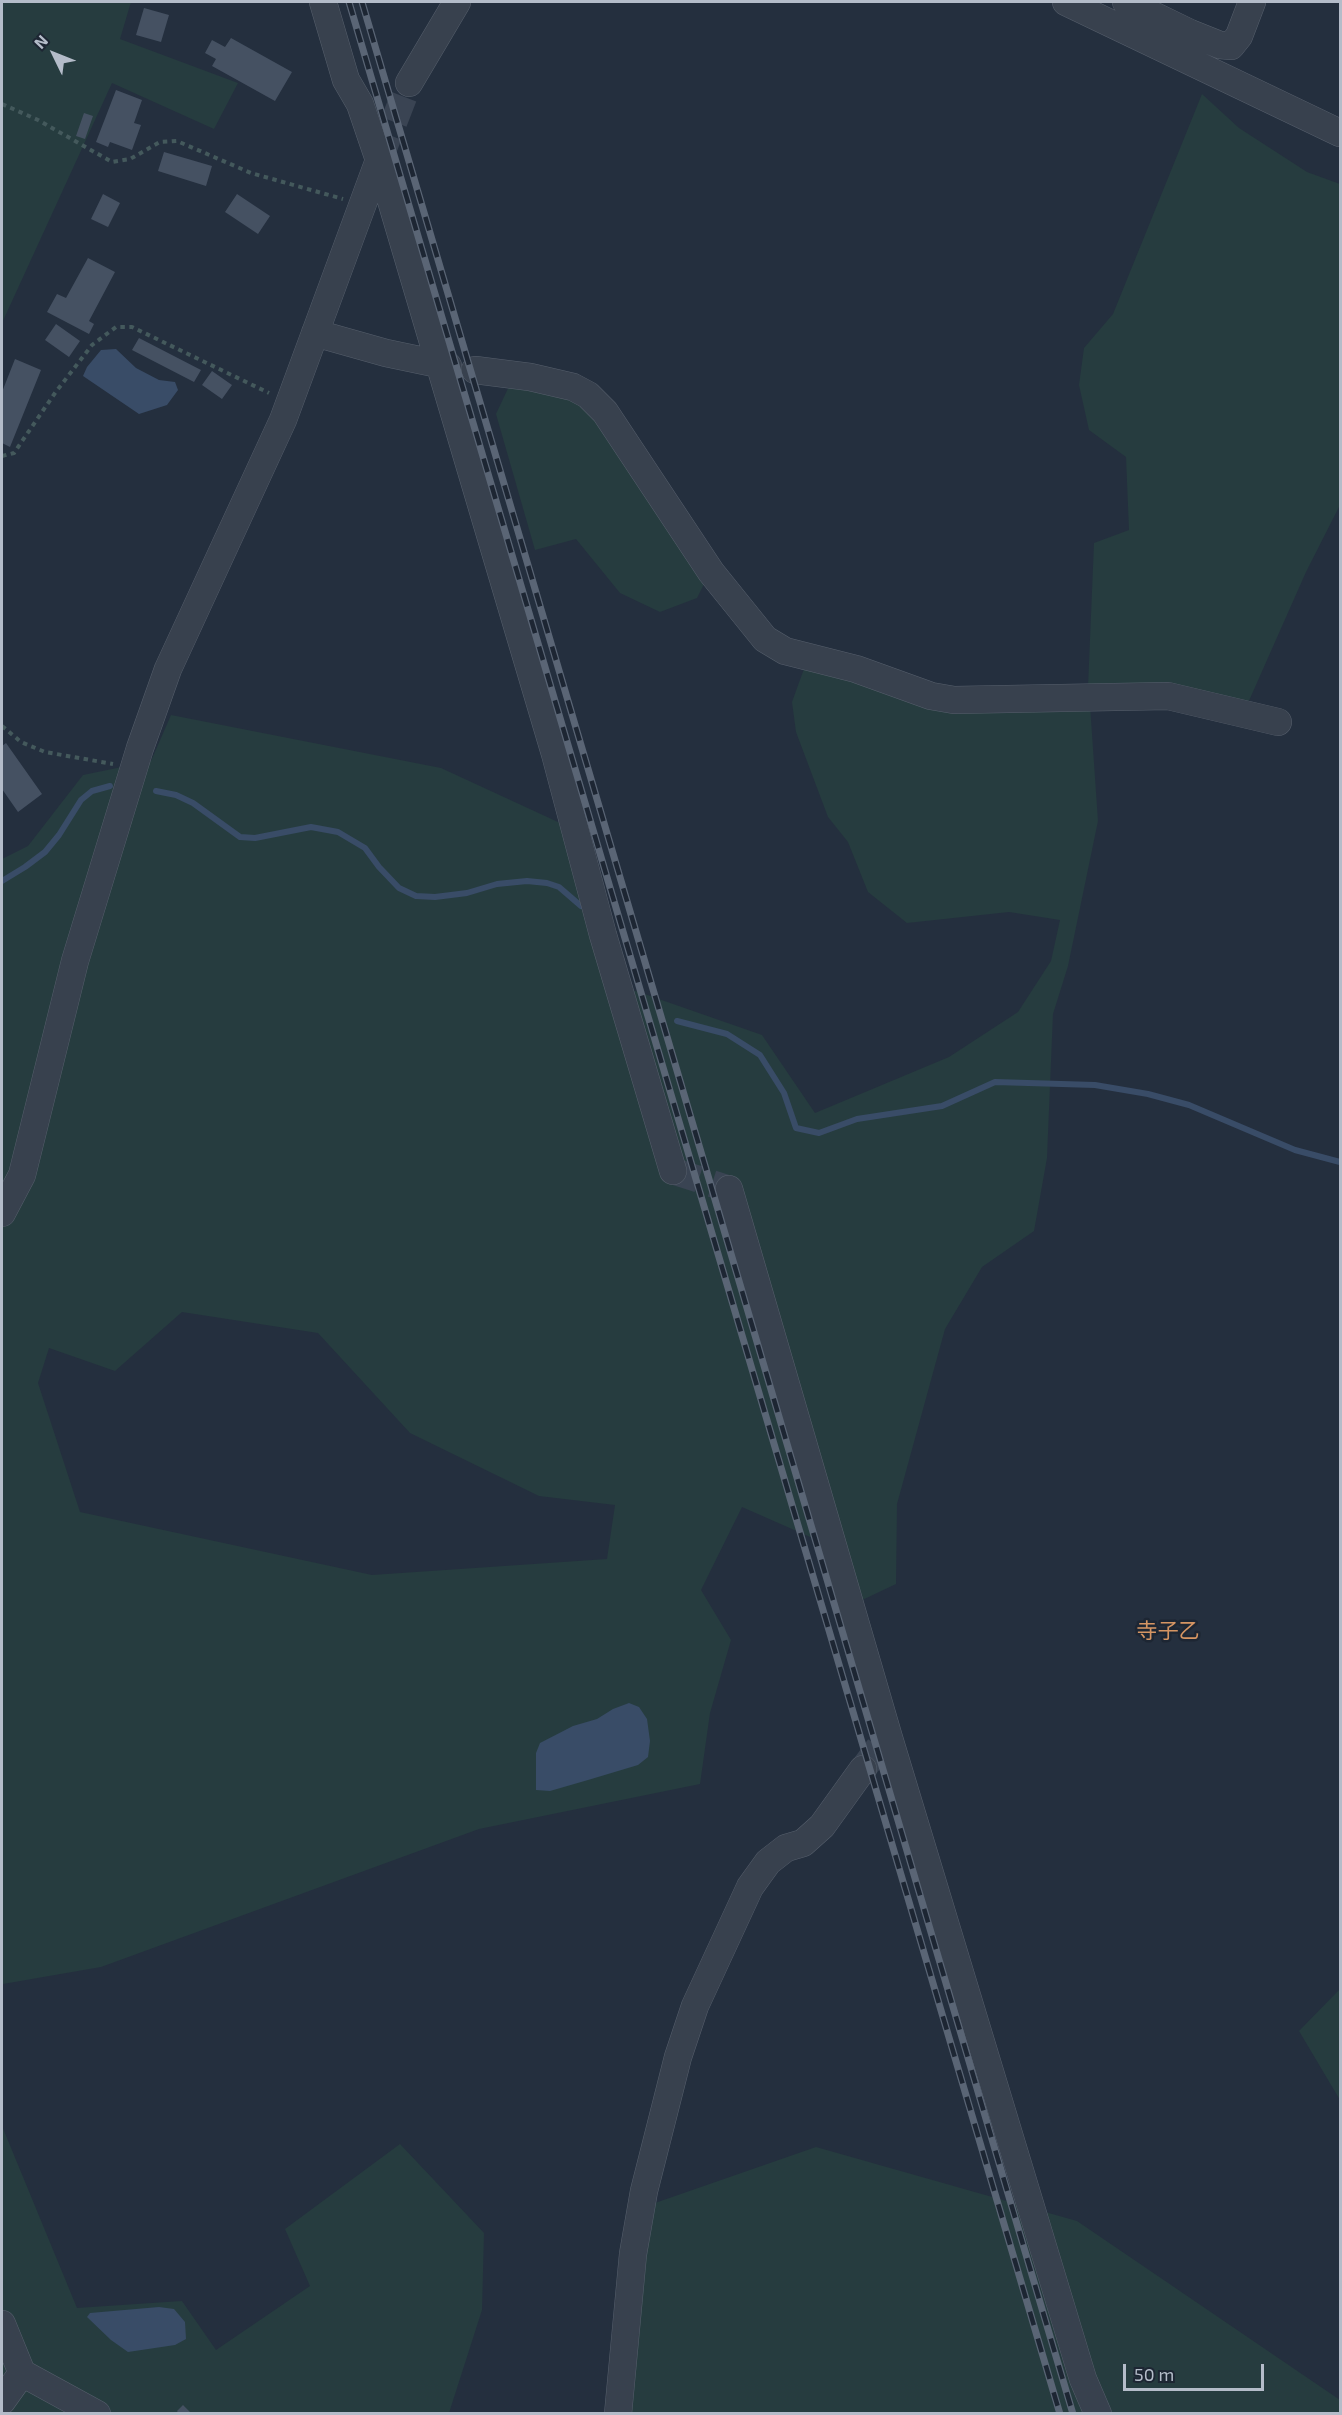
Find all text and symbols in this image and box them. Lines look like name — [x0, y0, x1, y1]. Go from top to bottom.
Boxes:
north arrow — [24, 24, 84, 84]
text: N — [30, 31, 51, 52]
district label: 寺子乙 — [1137, 1618, 1199, 1644]
scale bar — [1126, 2352, 1267, 2390]
text: 50 m — [1134, 2363, 1174, 2385]

